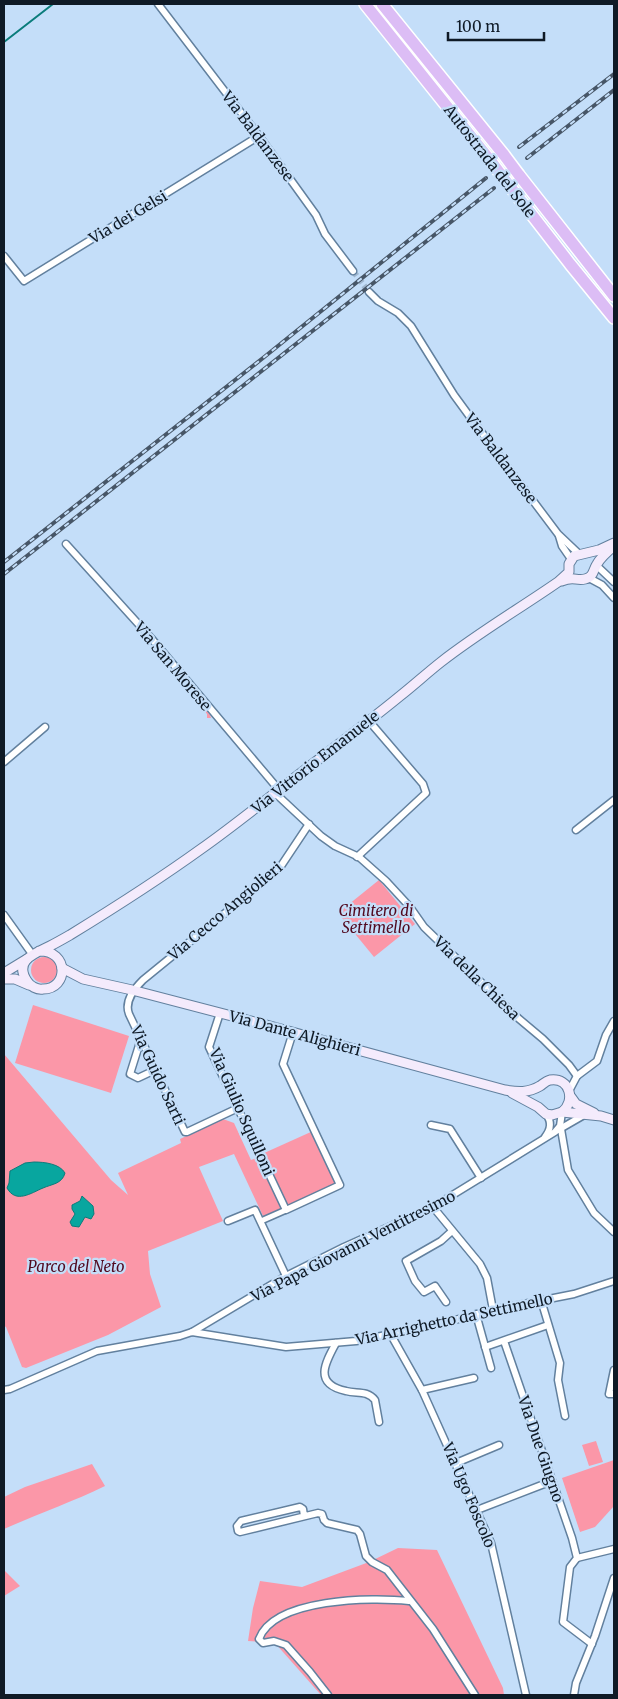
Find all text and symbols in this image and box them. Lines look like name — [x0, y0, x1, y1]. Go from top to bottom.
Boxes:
scale bar — [448, 10, 544, 42]
text: 100 m — [456, 17, 500, 36]
street label: Via Baldanzese — [217, 86, 298, 185]
street label: Autostrada del Sole — [439, 100, 540, 221]
street label: Via dei Gelsi — [85, 186, 171, 248]
street label: Via Baldanzese — [460, 408, 541, 507]
street label: Via San Morese — [130, 617, 216, 714]
street label: Via Vittorio Emanuele — [247, 706, 383, 818]
street label: Via Cecco Angiolieri — [163, 858, 286, 965]
park label: Cimitero di Settimello — [338, 901, 414, 937]
street label: Via della Chiesa — [429, 931, 524, 1024]
street label: Via Dante Alighieri — [226, 1006, 363, 1060]
street label: Via Guido Sarti — [126, 1021, 189, 1128]
street label: Via Giulio Squilloni — [205, 1044, 279, 1179]
street label: Via Papa Giovanni Ventitresimo — [247, 1186, 459, 1306]
park label: Parco del Neto — [27, 1257, 125, 1276]
street label: Via Arrighetto da Settimello — [353, 1289, 554, 1349]
street label: Via Due Giugno — [514, 1392, 568, 1505]
street label: Via Ugo Foscolo — [438, 1439, 500, 1551]

